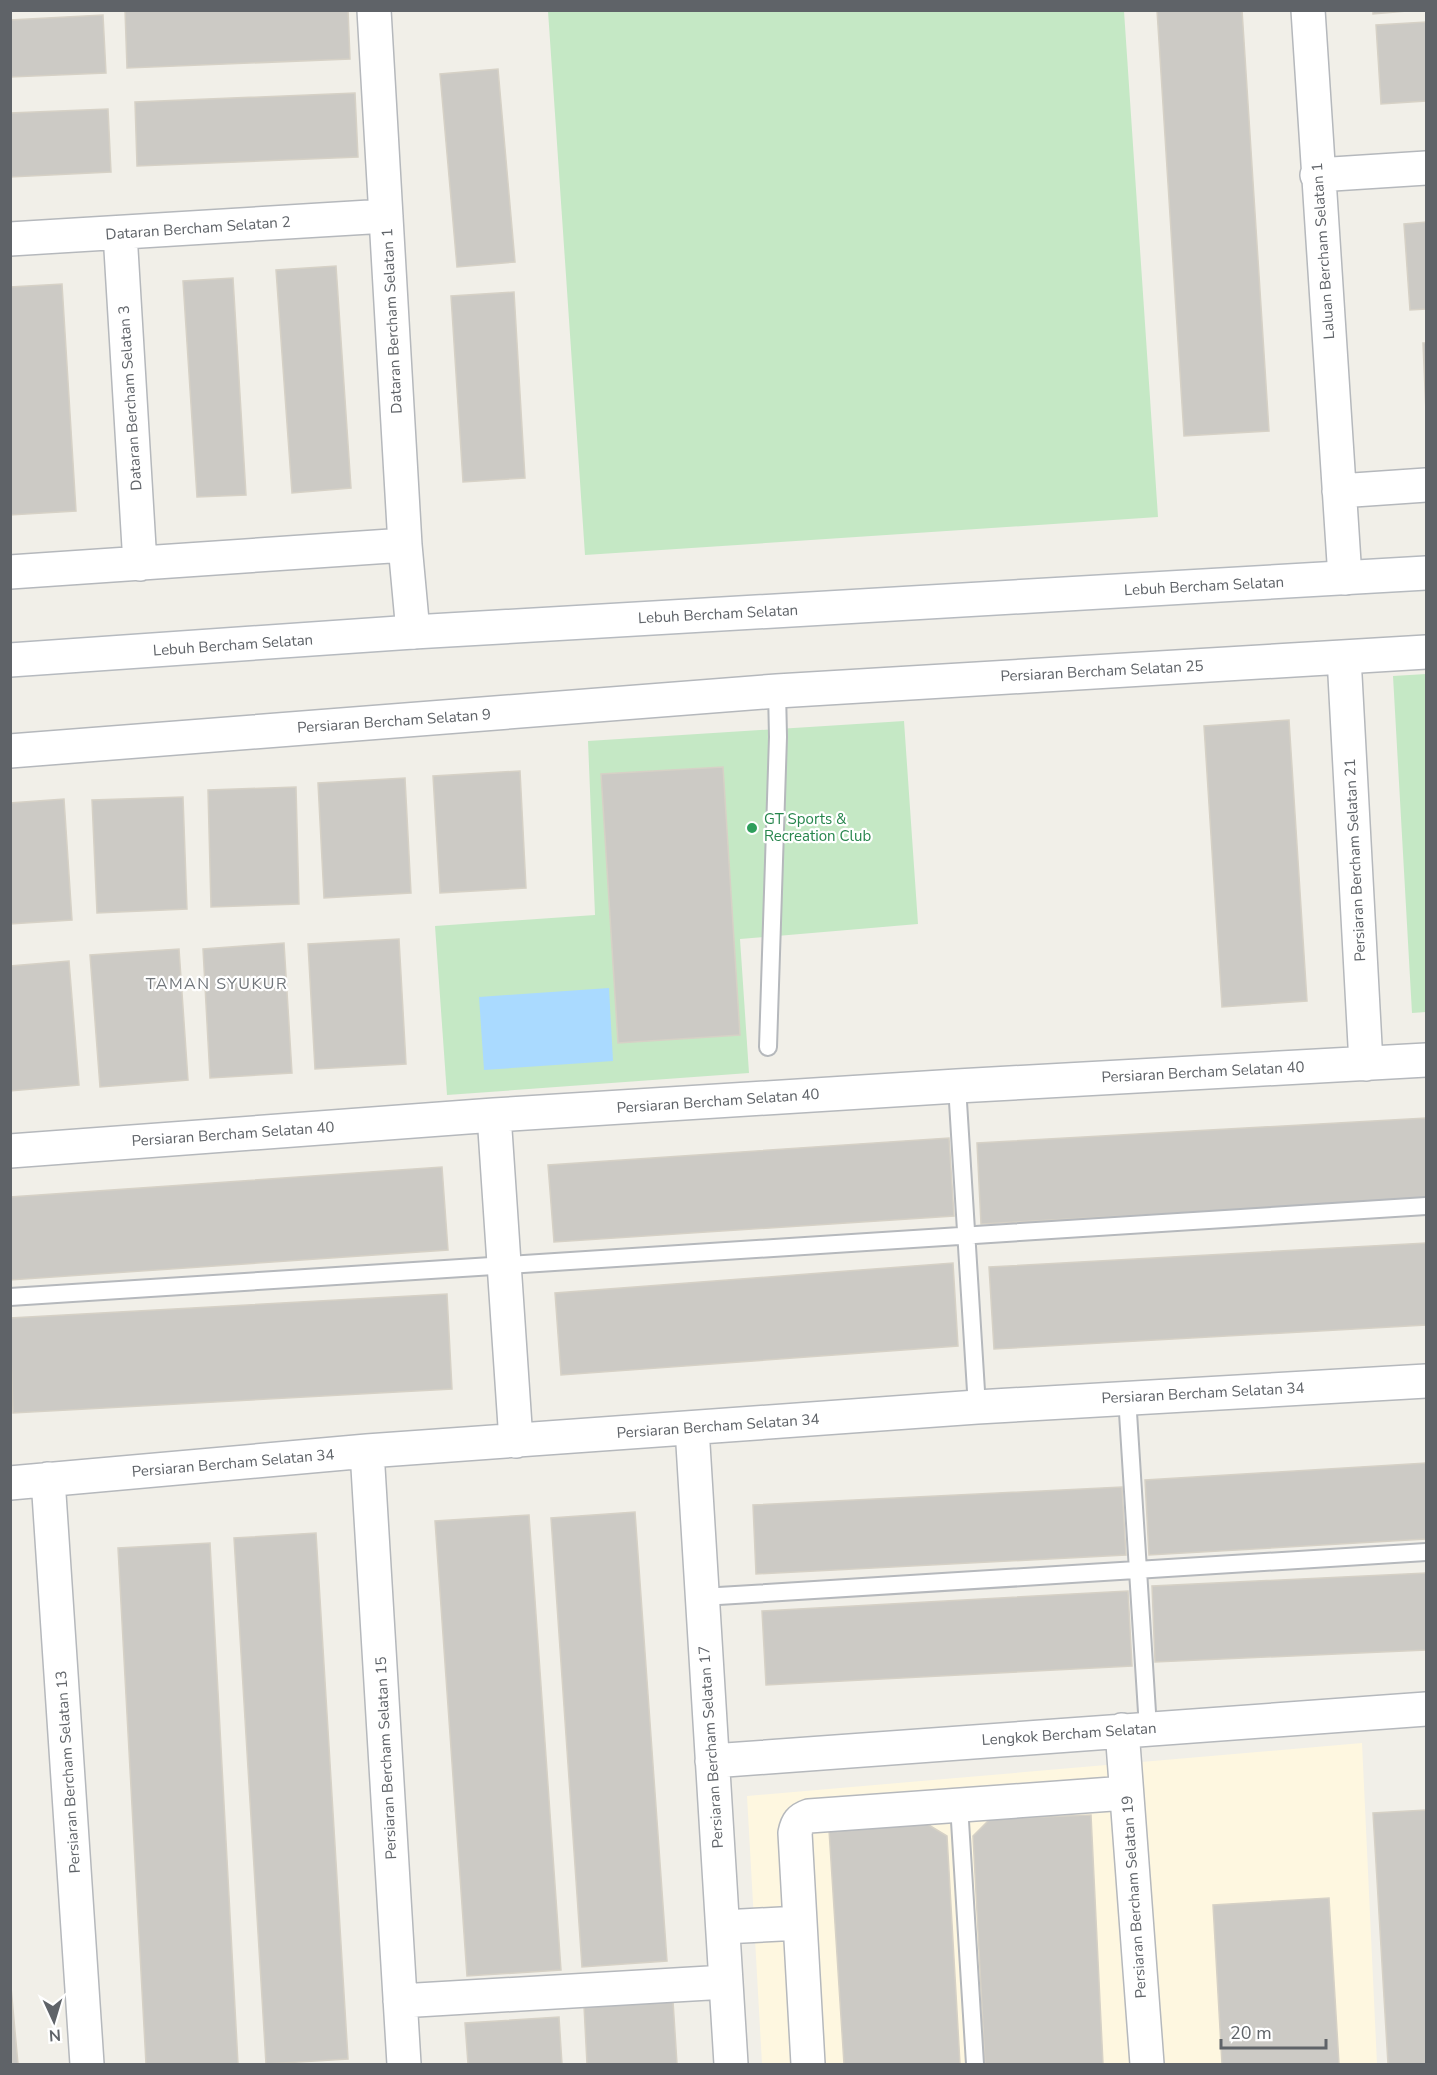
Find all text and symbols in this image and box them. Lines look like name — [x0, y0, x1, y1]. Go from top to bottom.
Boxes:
street label: Laluan Bercham Selatan 1 — [1307, 162, 1339, 340]
street label: Dataran Bercham Selatan 2 — [105, 212, 291, 244]
street label: Dataran Bercham Selatan 1 — [377, 228, 407, 414]
street label: Dataran Bercham Selatan 3 — [114, 305, 146, 491]
street label: Lebuh Bercham Selatan — [1123, 572, 1285, 600]
street label: Lebuh Bercham Selatan — [637, 600, 799, 628]
street label: Lebuh Bercham Selatan — [152, 629, 314, 661]
street label: Persiaran Bercham Selatan 25 — [1000, 656, 1204, 686]
street label: Persiaran Bercham Selatan 9 — [296, 704, 492, 738]
street label: Persiaran Bercham Selatan 21 — [1340, 758, 1370, 962]
place label: GT Sports & Recreation Club — [764, 809, 871, 846]
marker: GT Sports & Recreation Club — [745, 821, 759, 835]
district label: TAMAN SYUKUR — [146, 973, 288, 995]
street label: Persiaran Bercham Selatan 40 — [1101, 1057, 1305, 1087]
street label: Persiaran Bercham Selatan 40 — [616, 1084, 820, 1118]
street label: Persiaran Bercham Selatan 40 — [131, 1117, 335, 1151]
street label: Persiaran Bercham Selatan 34 — [1101, 1378, 1305, 1408]
street label: Persiaran Bercham Selatan 34 — [616, 1409, 820, 1443]
street label: Persiaran Bercham Selatan 34 — [131, 1444, 335, 1482]
street label: Persiaran Bercham Selatan 17 — [694, 1645, 728, 1849]
street label: Persiaran Bercham Selatan 15 — [371, 1656, 401, 1860]
street label: Persiaran Bercham Selatan 13 — [51, 1670, 85, 1874]
street label: Lengkok Bercham Selatan — [981, 1718, 1157, 1750]
street label: Persiaran Bercham Selatan 19 — [1117, 1795, 1151, 1999]
north arrow — [24, 1991, 84, 2051]
scale bar — [1221, 2012, 1326, 2050]
text: 20 m — [1230, 2021, 1272, 2045]
text: N — [48, 2024, 62, 2046]

